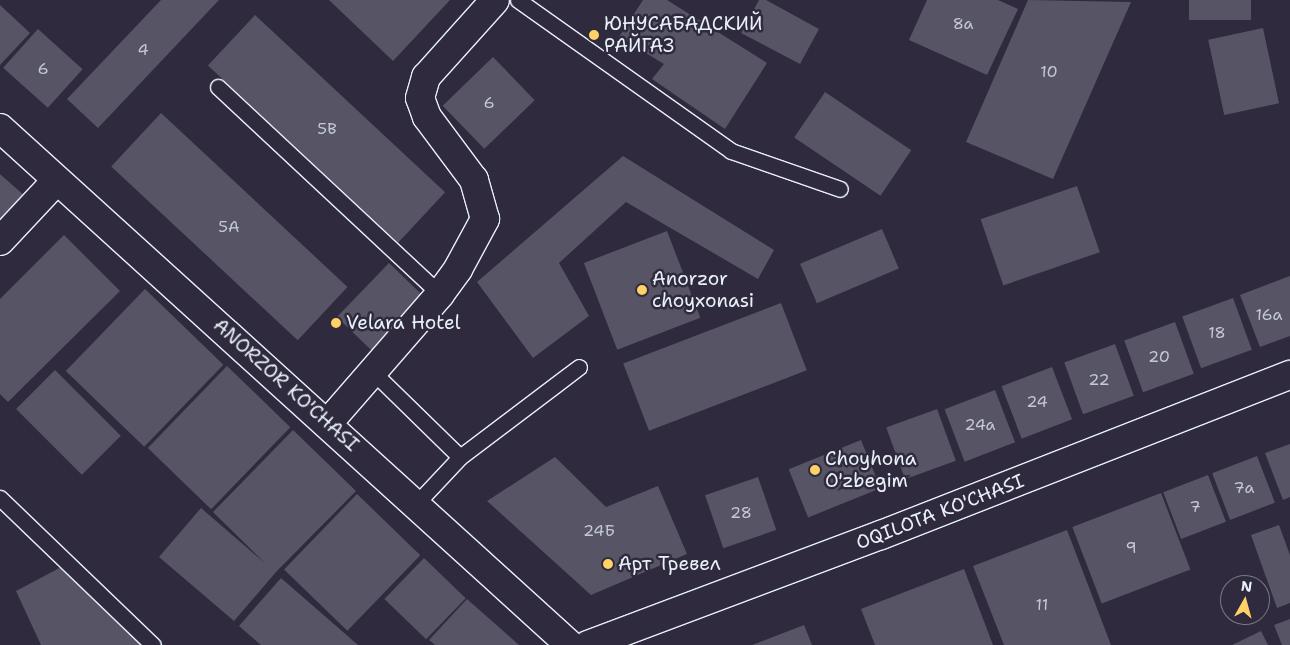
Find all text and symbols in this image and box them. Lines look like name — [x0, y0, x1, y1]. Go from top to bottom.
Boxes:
place label: ЮНУСАБАДСКИЙ РАЙГАЗ — [604, 13, 762, 57]
house number: 8a — [953, 14, 973, 34]
marker: ЮНУСАБАДСКИЙ РАЙГАЗ — [588, 29, 600, 41]
house number: 4 — [137, 40, 149, 60]
house number: 6 — [37, 59, 49, 79]
house number: 10 — [1040, 62, 1058, 82]
house number: 6 — [483, 93, 495, 113]
house number: 5B — [317, 119, 337, 139]
house number: 5A — [218, 217, 240, 237]
place label: Anorzor choyxonasi — [652, 268, 754, 312]
marker: Anorzor choyxonasi — [636, 284, 648, 296]
house number: 16a — [1255, 305, 1283, 325]
place label: Velara Hotel — [346, 312, 460, 334]
street label: ANORZOR KO'CHASI — [209, 314, 363, 456]
marker: Velara Hotel — [330, 317, 342, 329]
house number: 18 — [1208, 323, 1226, 343]
house number: 20 — [1148, 347, 1170, 367]
house number: 22 — [1088, 370, 1110, 390]
house number: 24 — [1026, 392, 1048, 412]
house number: 24a — [964, 415, 996, 435]
place label: Choyhona O'zbegim — [825, 448, 917, 492]
marker: Choyhona O'zbegim — [809, 464, 821, 476]
street label: OQILOTA KO'CHASI — [853, 469, 1027, 555]
house number: 7а — [1233, 478, 1255, 498]
house number: 7 — [1189, 497, 1201, 517]
house number: 28 — [730, 503, 752, 523]
house number: 24Б — [583, 521, 615, 541]
house number: 9 — [1125, 538, 1137, 558]
place label: Арт Тревел — [618, 553, 721, 575]
marker: Арт Тревел — [602, 558, 614, 570]
north arrow — [1220, 575, 1270, 625]
text: N — [1240, 576, 1253, 596]
house number: 11 — [1036, 595, 1048, 615]

